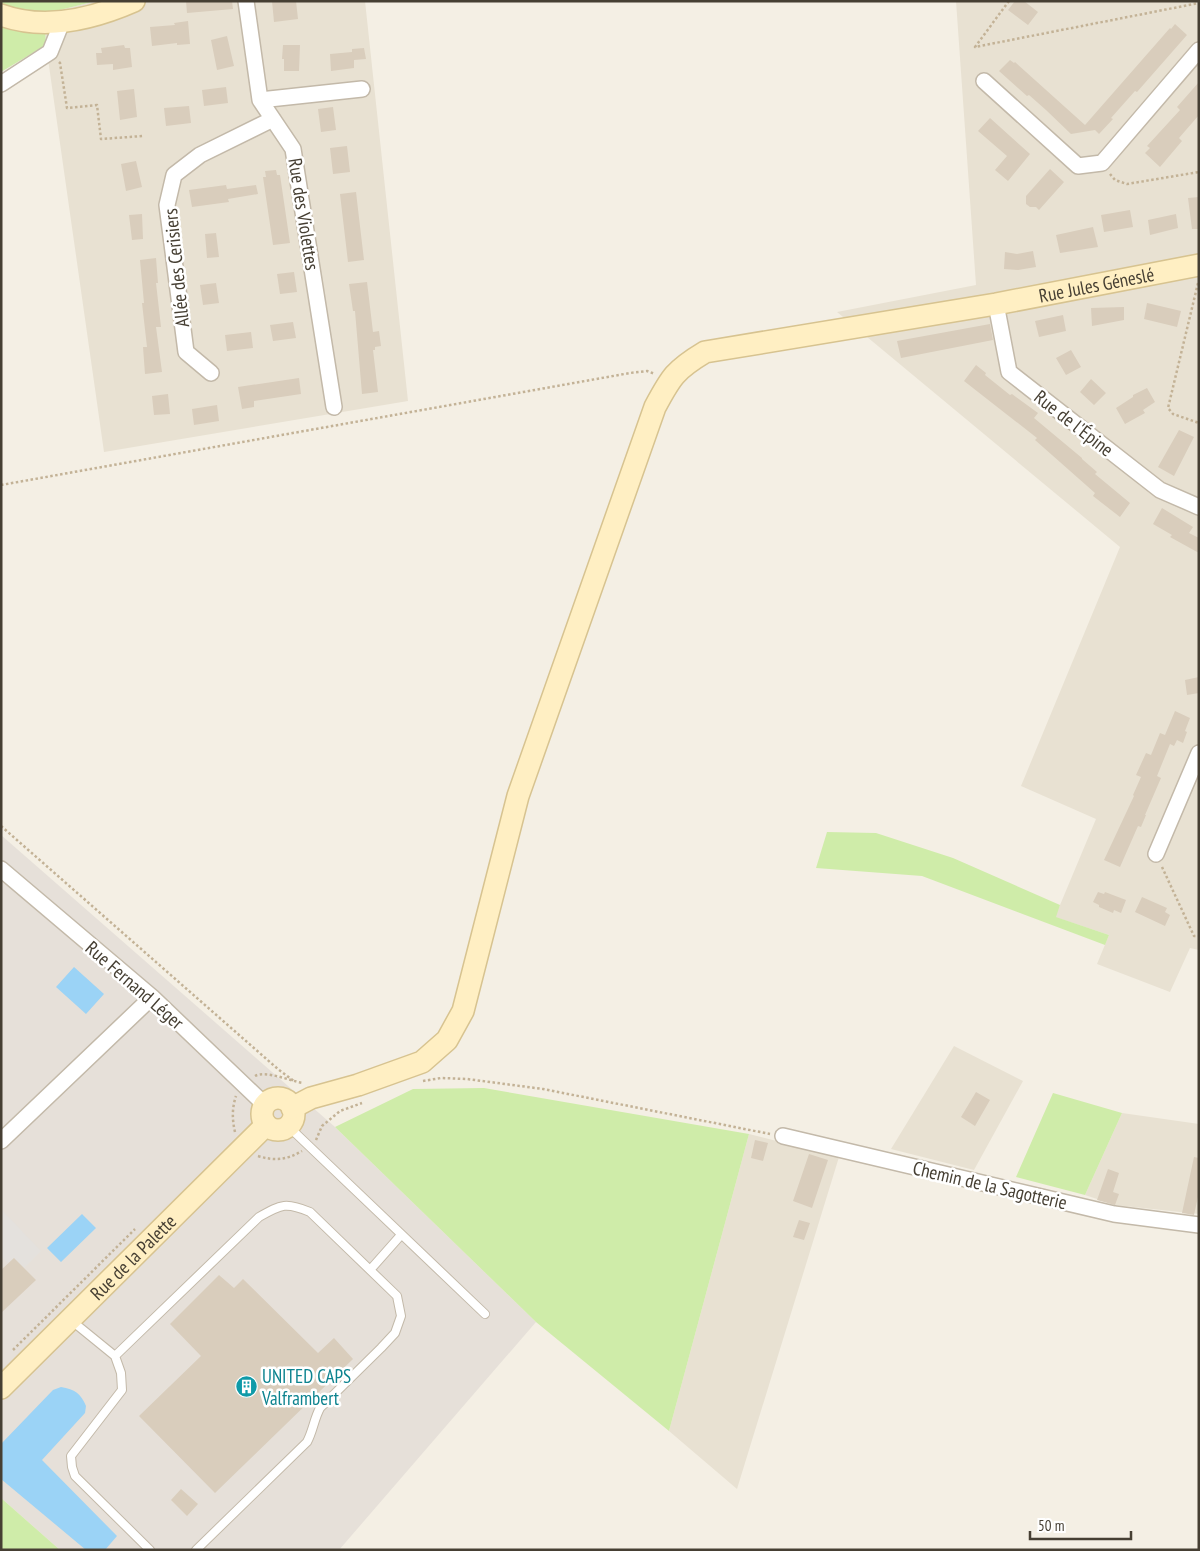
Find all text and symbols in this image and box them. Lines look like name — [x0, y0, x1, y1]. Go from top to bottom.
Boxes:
street label: Rue des Violettes — [283, 156, 325, 272]
street label: Allée des Cerisiers — [158, 207, 194, 329]
street label: Rue Jules Géneslé — [1037, 262, 1156, 308]
street label: Rue de l'Épine — [1030, 385, 1119, 461]
street label: Rue Fernand Léger — [81, 936, 190, 1035]
street label: Chemin de la Sagotterie — [911, 1156, 1070, 1214]
street label: Rue de la Palette — [85, 1209, 181, 1305]
place label: UNITED CAPS Valframbert — [261, 1364, 351, 1410]
building icon: UNITED CAPS Valframbert — [234, 1375, 258, 1399]
scale bar — [1030, 1508, 1131, 1540]
text: 50 m — [1038, 1516, 1064, 1535]

